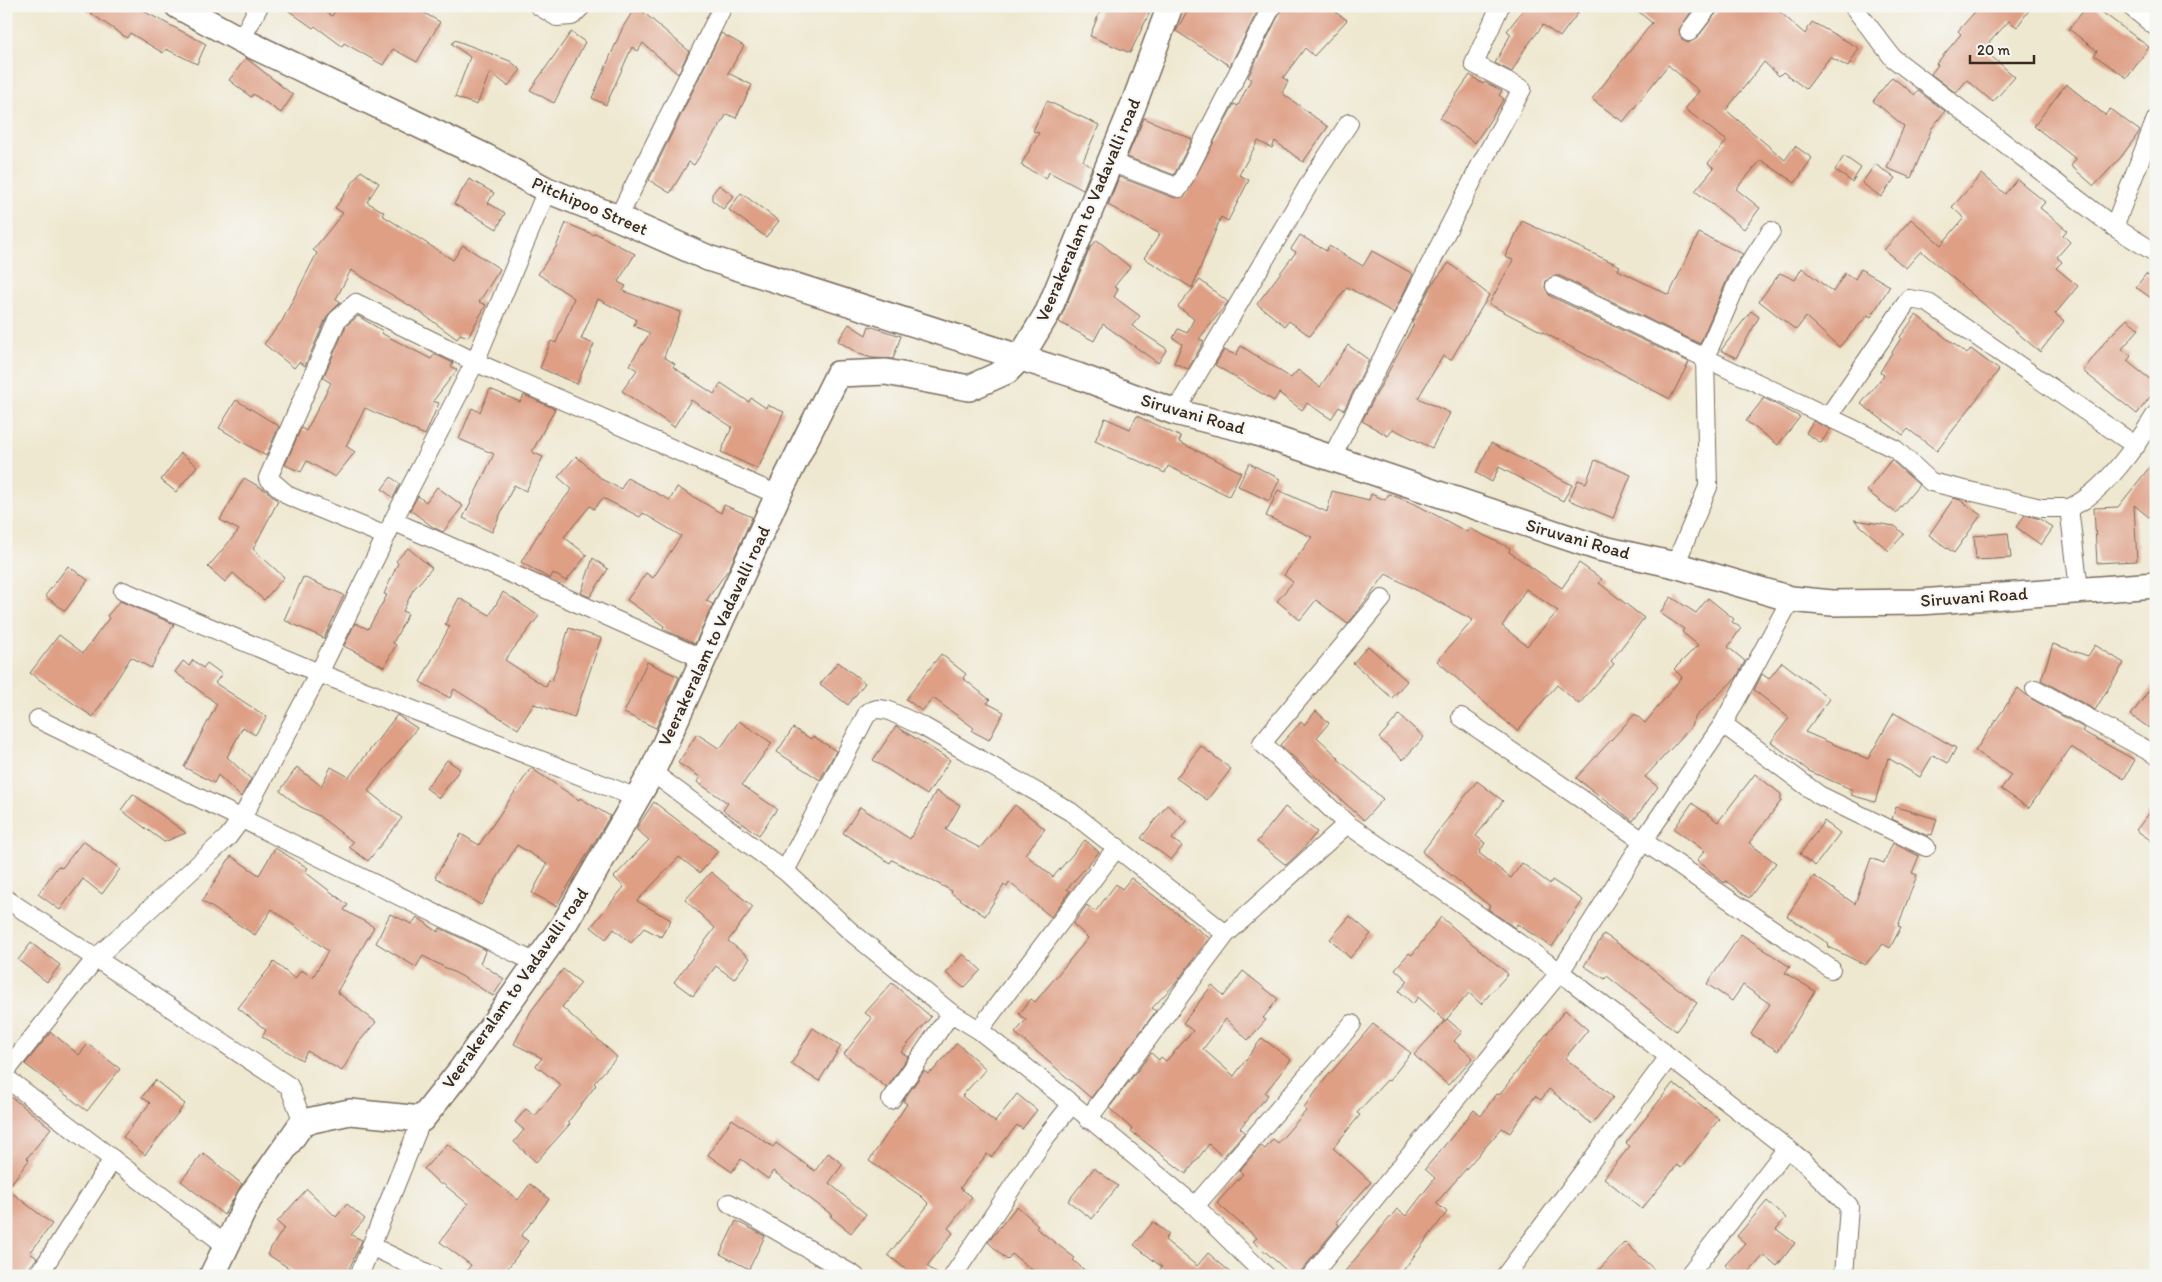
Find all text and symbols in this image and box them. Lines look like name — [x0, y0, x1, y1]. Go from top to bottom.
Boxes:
scale bar — [1970, 32, 2033, 64]
text: 20 m — [1977, 41, 2011, 59]
street label: Veerakeralam to Vadavalli road — [1031, 95, 1145, 325]
street label: Pitchipoo Street — [529, 172, 652, 240]
street label: Siruvani Road — [1138, 389, 1248, 439]
street label: Siruvani Road — [1523, 514, 1633, 564]
street label: Veerakeralam to Vadavalli road — [653, 522, 775, 750]
street label: Siruvani Road — [1920, 582, 2028, 612]
street label: Veerakeralam to Vadavalli road — [437, 883, 593, 1093]

